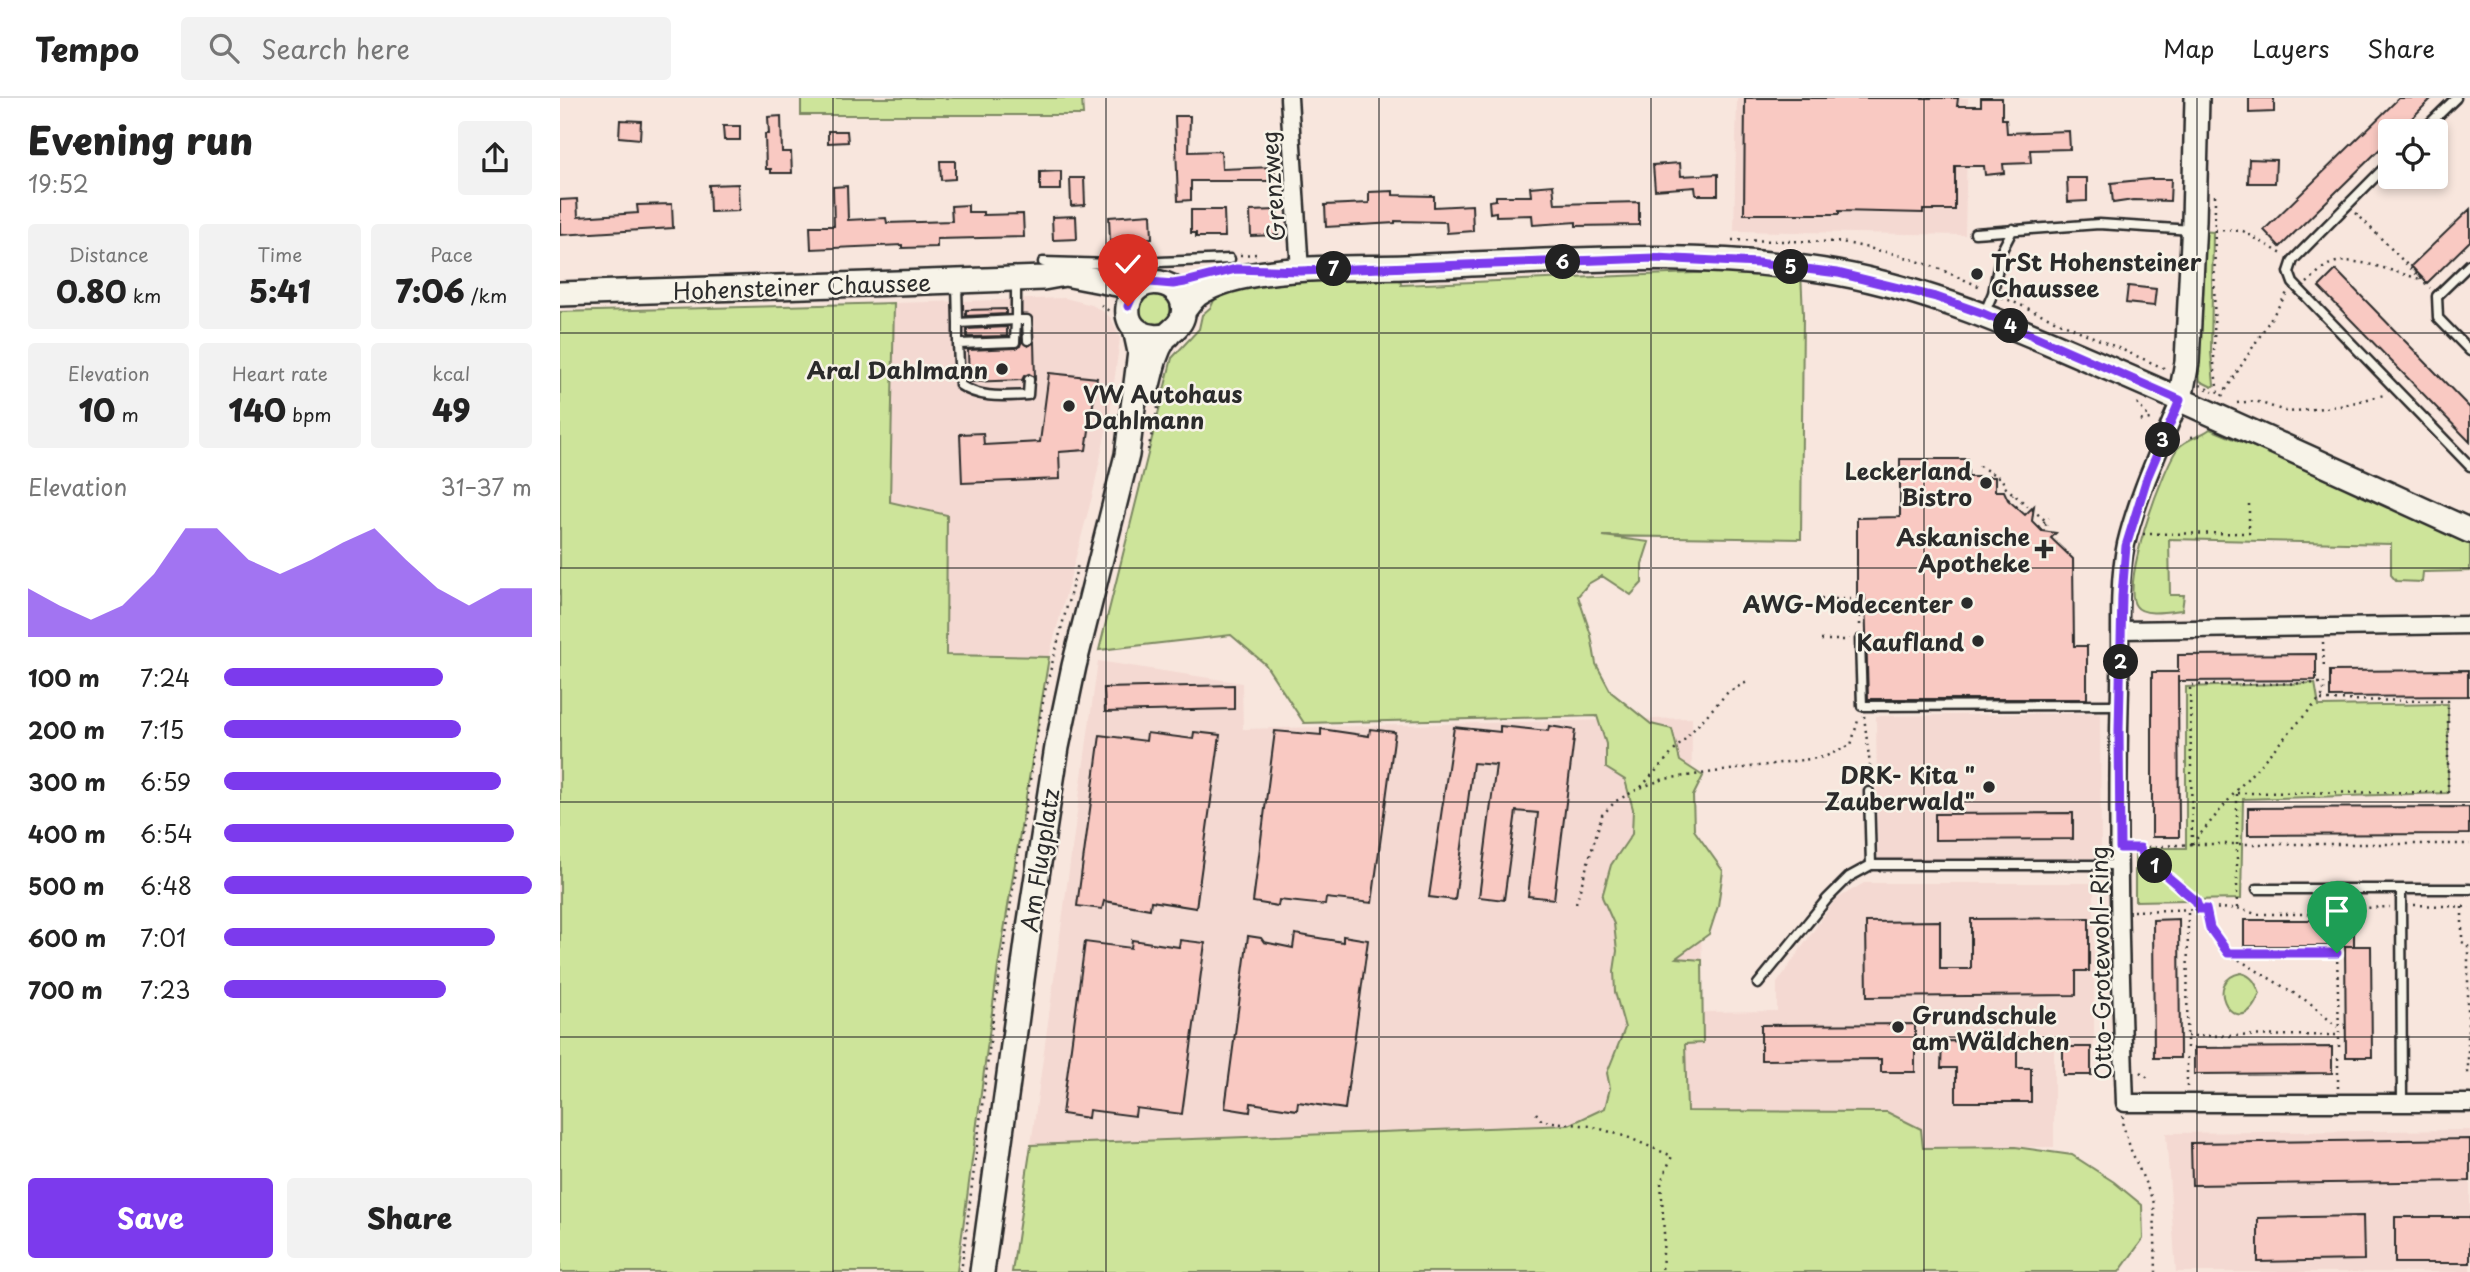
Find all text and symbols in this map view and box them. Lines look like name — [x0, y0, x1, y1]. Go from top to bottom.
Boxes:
search box — [181, 17, 671, 80]
text: Tempo — [35, 23, 139, 73]
icon: search — [205, 29, 243, 67]
text: Search here — [261, 29, 410, 68]
text: Map — [2163, 30, 2214, 66]
text: Layers — [2252, 30, 2329, 66]
text: Share — [2367, 30, 2435, 66]
text: Evening run — [28, 111, 253, 168]
map controls — [2378, 119, 2448, 189]
button: locate — [2378, 119, 2448, 189]
button: share — [458, 121, 532, 195]
street label: Grenzweg — [1251, 129, 1293, 243]
text: 19:52 — [28, 166, 89, 201]
pin — [1098, 234, 1158, 306]
text: Distance — [69, 240, 149, 268]
text: Time — [258, 240, 302, 268]
text: Pace — [430, 240, 473, 268]
pin: 6 — [1546, 244, 1580, 280]
place label: TrSt Hohensteiner Chaussee — [1991, 244, 2202, 305]
icon: check — [1109, 245, 1147, 283]
text: 6 — [1556, 247, 1569, 275]
pin: 5 — [1774, 250, 1808, 284]
pin: 7 — [1316, 252, 1352, 286]
text: 5 — [1784, 252, 1797, 280]
text: 7 — [1328, 254, 1339, 282]
street label: Hohensteiner Chaussee — [672, 264, 932, 308]
marker: TrSt Hohensteiner Chaussee — [1969, 266, 1985, 282]
text: 0.80 — [56, 268, 127, 313]
text: 5:41 — [249, 268, 311, 313]
text: 7:06 — [395, 268, 465, 313]
text: km — [127, 281, 161, 309]
text: /km — [465, 281, 507, 309]
pin: 4 — [1994, 308, 2028, 344]
text: 4 — [2004, 311, 2017, 339]
place label: Aral Dahlmann — [807, 352, 988, 387]
text: Elevation — [68, 359, 150, 387]
text: Heart rate — [232, 359, 328, 387]
text: kcal — [432, 359, 470, 387]
marker: Aral Dahlmann — [994, 361, 1010, 377]
place label: VW Autohaus Dahlmann — [1083, 376, 1242, 437]
text: 10 — [78, 387, 115, 432]
text: 140 — [228, 387, 286, 432]
text: 49 — [432, 387, 471, 432]
marker: VW Autohaus Dahlmann — [1061, 398, 1077, 414]
text: m — [115, 400, 139, 428]
text: bpm — [286, 400, 332, 428]
pin: 3 — [2146, 422, 2180, 458]
text: 3 — [2156, 425, 2169, 453]
place label: Leckerland Bistro — [1845, 453, 1972, 514]
text: Elevation — [28, 469, 127, 504]
text: 31–37 m — [441, 469, 532, 504]
marker: Leckerland Bistro — [1978, 475, 1994, 491]
place label: Askanische Apotheke — [1896, 519, 2031, 580]
marker: Askanische Apotheke — [2036, 541, 2052, 557]
place label: AWG-Modecenter — [1743, 586, 1953, 621]
marker: AWG-Modecenter — [1959, 595, 1975, 611]
place label: Kaufland — [1856, 624, 1964, 659]
marker: Kaufland — [1970, 633, 1986, 649]
pin: 2 — [2104, 644, 2138, 680]
text: 2 — [2114, 647, 2127, 675]
text: 100 m — [28, 660, 100, 695]
text: 7:24 — [140, 660, 190, 695]
text: 200 m — [28, 712, 105, 747]
text: 7:15 — [140, 712, 184, 747]
place label: DRK- Kita " Zauberwald" — [1825, 757, 1975, 818]
text: 300 m — [28, 764, 106, 799]
text: 6:59 — [140, 764, 191, 799]
marker: DRK- Kita " Zauberwald" — [1981, 779, 1997, 795]
street label: Am Flugplatz — [1010, 786, 1068, 934]
text: 400 m — [28, 816, 106, 851]
text: 6:54 — [140, 816, 193, 851]
street label: Otto-Grotewohl-Ring — [2080, 846, 2120, 1080]
pin: 1 — [2138, 848, 2172, 884]
text: 1 — [2150, 851, 2159, 879]
text: 500 m — [28, 868, 105, 903]
text: 6:48 — [140, 868, 192, 903]
pin — [2307, 881, 2367, 953]
icon: arrive — [2318, 892, 2356, 930]
text: 600 m — [28, 920, 106, 955]
text: 7:01 — [140, 920, 186, 955]
text: 700 m — [28, 972, 103, 1007]
text: 7:23 — [140, 972, 190, 1007]
place label: Grundschule am Wäldchen — [1912, 997, 2070, 1058]
marker: Grundschule am Wäldchen — [1890, 1019, 1906, 1035]
button: Save — [28, 1178, 273, 1258]
button: Share — [287, 1178, 532, 1258]

